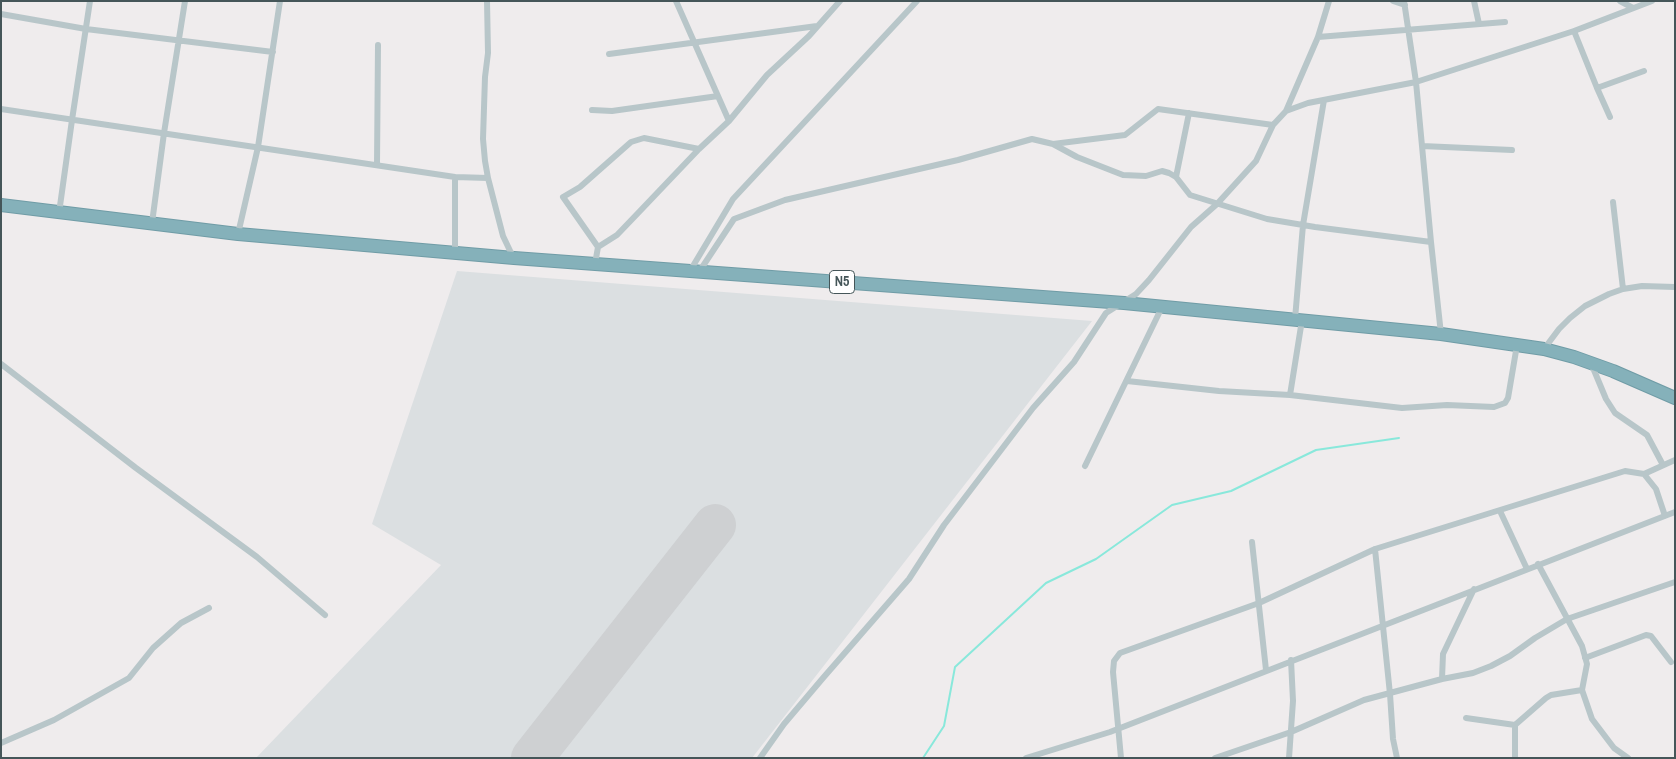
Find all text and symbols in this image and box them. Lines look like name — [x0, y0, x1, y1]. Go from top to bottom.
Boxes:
road number: N5 — [830, 270, 854, 294]

